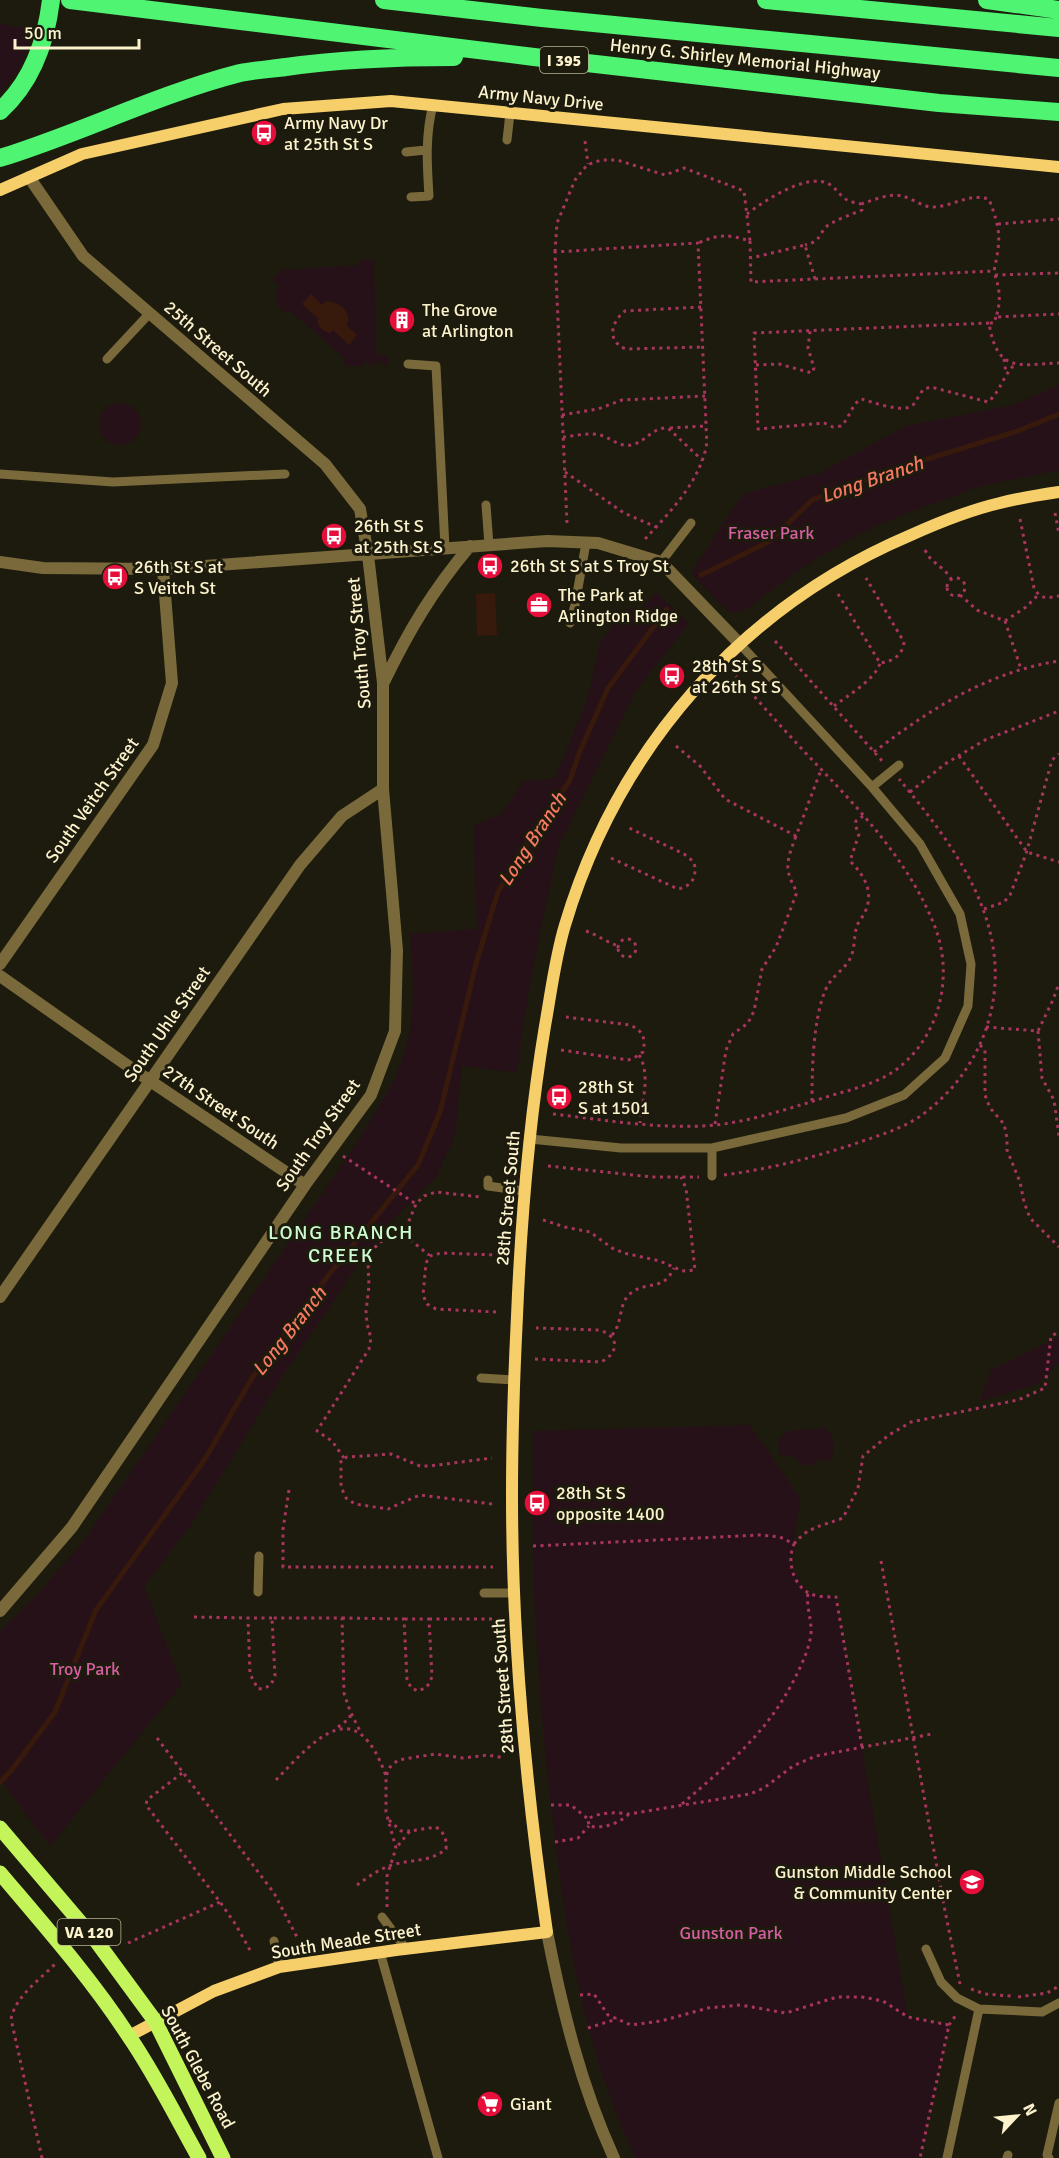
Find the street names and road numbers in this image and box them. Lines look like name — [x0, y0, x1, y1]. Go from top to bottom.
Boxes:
street label: Henry G. Shirley Memorial Highway — [609, 34, 882, 84]
road number: I 395 — [540, 47, 588, 73]
street label: Army Navy Drive — [477, 80, 605, 116]
street label: 25th Street South — [160, 296, 276, 402]
street label: South Troy Street — [342, 576, 376, 710]
street label: South Veitch Street — [41, 733, 143, 867]
street label: South Uhle Street — [119, 962, 215, 1086]
street label: 27th Street South — [159, 1060, 283, 1154]
street label: South Troy Street — [271, 1075, 365, 1195]
street label: 28th Street South — [491, 1129, 525, 1267]
street label: 28th Street South — [487, 1618, 519, 1754]
street label: South Meade Street — [270, 1918, 422, 1964]
road number: VA 120 — [58, 1919, 121, 1945]
street label: South Glebe Road — [156, 2002, 240, 2132]

